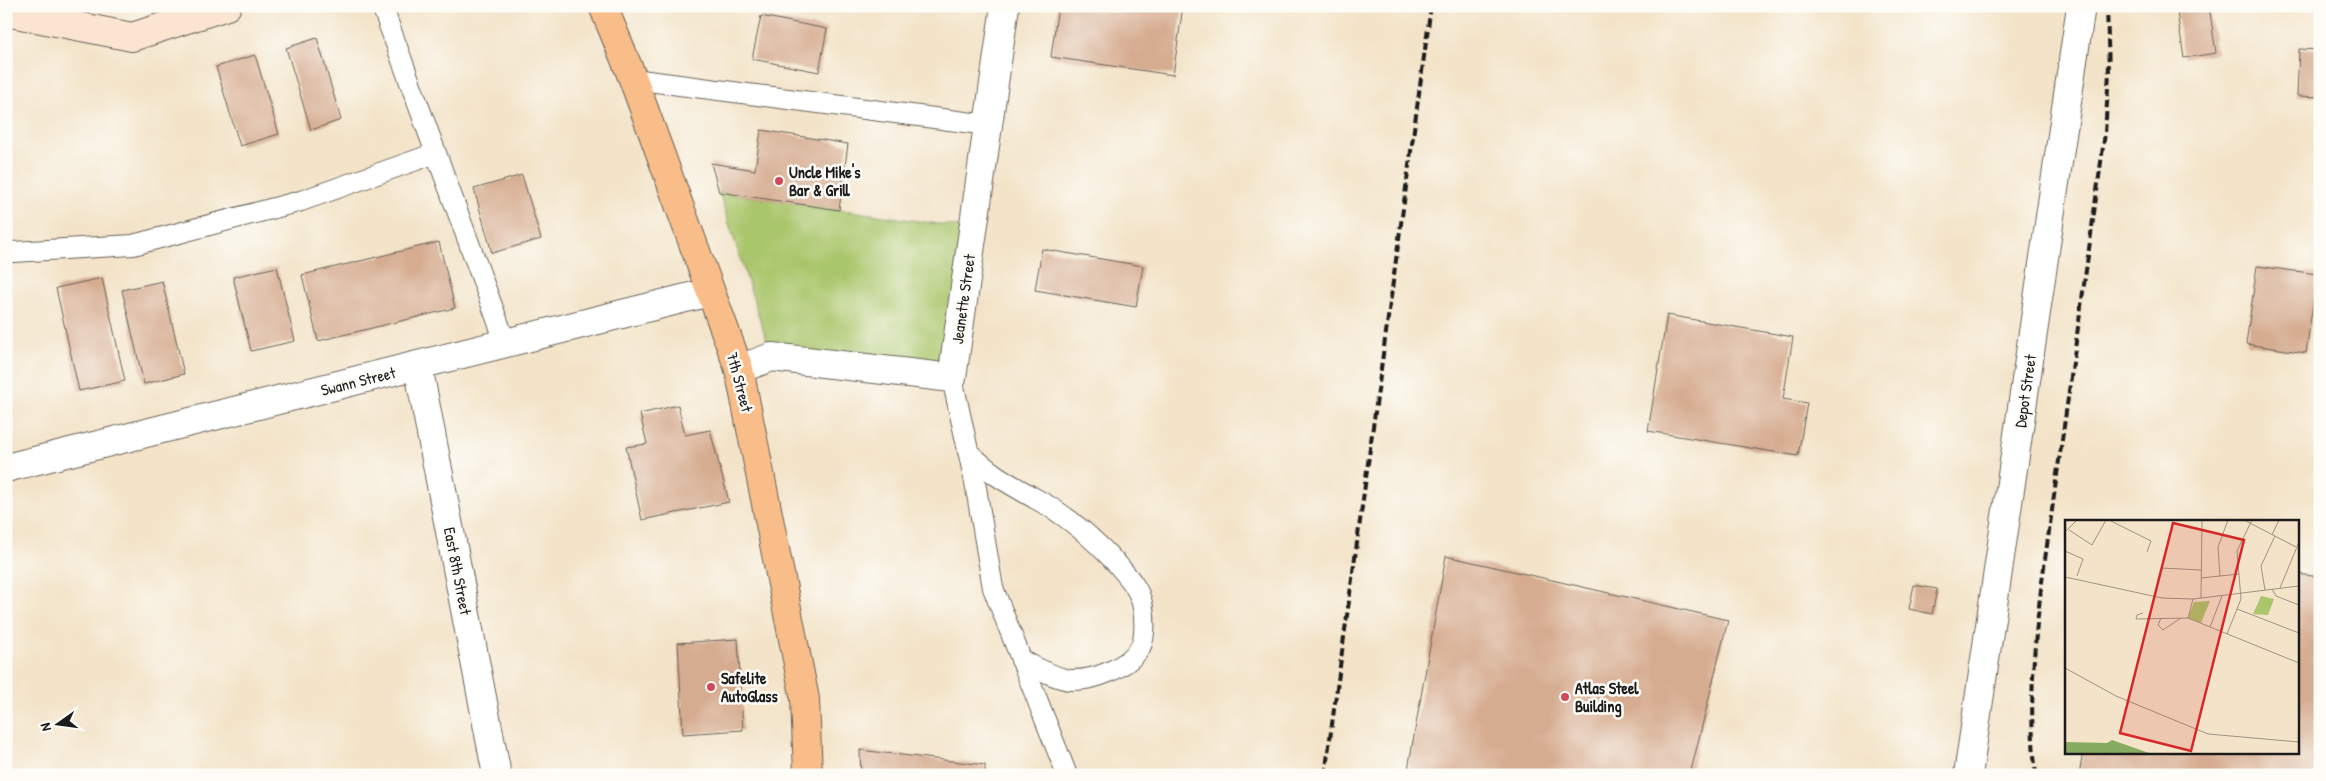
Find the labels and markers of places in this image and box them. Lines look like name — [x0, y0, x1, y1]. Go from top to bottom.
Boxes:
place label: Uncle Mike's Bar & Grill — [789, 161, 861, 201]
marker: Uncle Mike's Bar & Grill — [773, 175, 785, 187]
place label: Safelite AutoGlass — [721, 667, 779, 707]
place label: Atlas Steel Building — [1575, 677, 1639, 718]
marker: Safelite AutoGlass — [705, 681, 717, 693]
marker: Atlas Steel Building — [1559, 691, 1571, 703]

